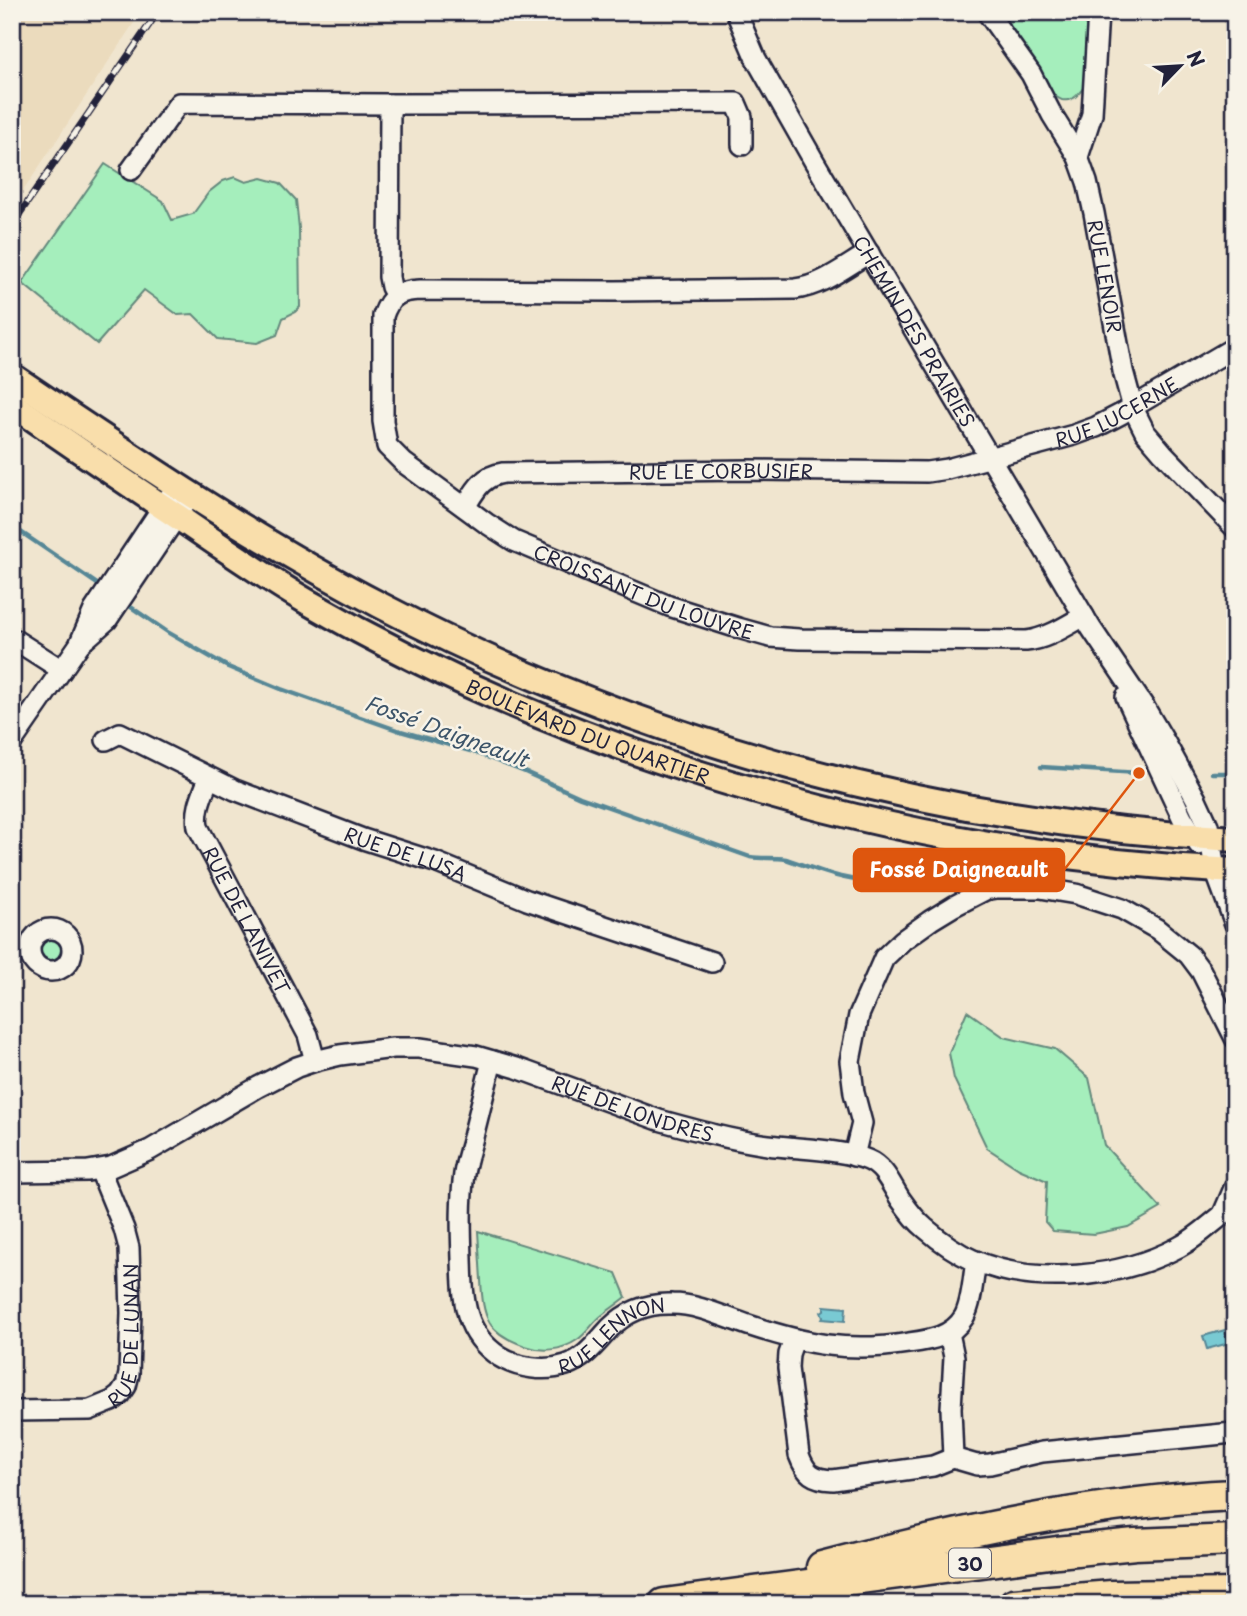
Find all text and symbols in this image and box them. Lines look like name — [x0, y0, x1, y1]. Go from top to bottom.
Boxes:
north arrow — [1146, 32, 1216, 102]
text: N — [1180, 46, 1212, 71]
street label: RUE LENOIR — [1081, 217, 1130, 335]
street label: CHEMIN DES PRAIRIES — [847, 230, 983, 432]
street label: RUE LUCERNE — [1052, 370, 1183, 453]
street label: RUE LE CORBUSIER — [628, 456, 813, 485]
street label: CROISSANT DU LOUVRE — [529, 537, 757, 646]
street label: BOULEVARD DU QUARTIER — [462, 671, 713, 790]
water label: Fossé Daigneault — [361, 686, 535, 775]
street label: RUE DE LUSA — [340, 819, 471, 888]
street label: RUE DE LANIVET — [197, 841, 298, 999]
callout: Fossé Daigneault — [854, 849, 1064, 891]
text: Fossé Daigneault — [869, 852, 1049, 884]
street label: RUE DE LONDRES — [548, 1068, 717, 1148]
street label: RUE DE LUNAN — [101, 1263, 145, 1414]
street label: RUE LENNON — [554, 1290, 666, 1381]
road number: 30 — [949, 1548, 991, 1578]

